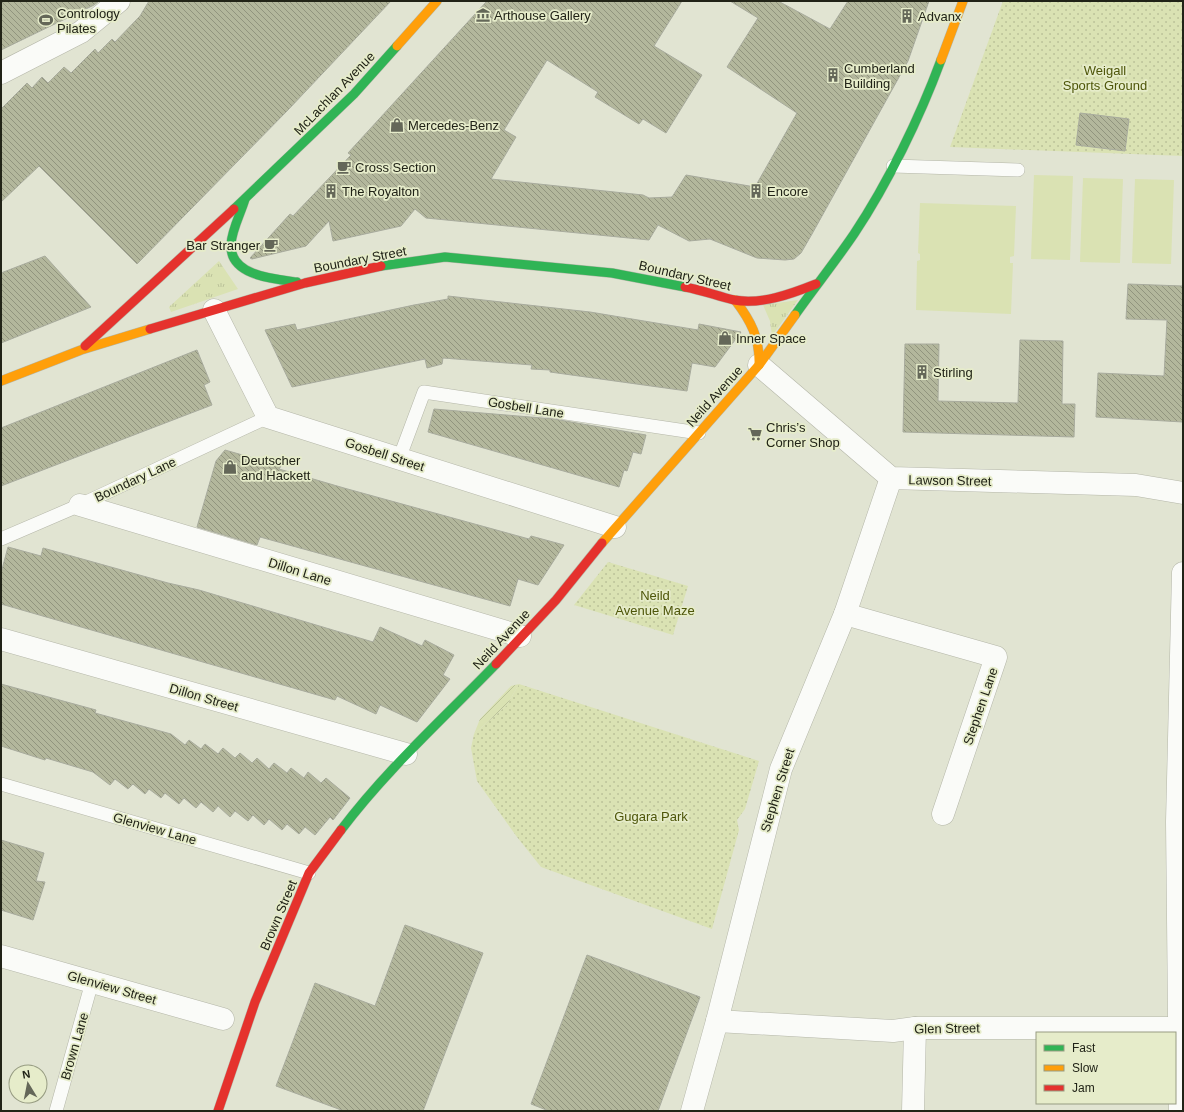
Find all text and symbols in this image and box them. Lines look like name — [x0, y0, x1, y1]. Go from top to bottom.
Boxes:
place label: Contrology Pilates — [57, 6, 120, 36]
museum icon: Arthouse Gallery — [475, 7, 491, 23]
place label: Arthouse Gallery — [494, 8, 591, 23]
building icon: Advanx — [899, 8, 915, 24]
place label: Advanx — [918, 9, 962, 24]
sports icon: Contrology Pilates — [38, 12, 54, 28]
street label: McLachlan Avenue — [291, 49, 378, 138]
place label: Cumberland Building — [844, 61, 915, 91]
park label: Weigall Sports Ground — [1063, 63, 1147, 93]
building icon: Cumberland Building — [825, 67, 841, 83]
shop icon: Mercedes-Benz — [389, 117, 405, 133]
place label: Mercedes-Benz — [408, 118, 499, 133]
cafe icon: Cross Section — [336, 159, 352, 175]
place label: Cross Section — [355, 160, 436, 175]
building icon: The Royalton — [323, 183, 339, 199]
building icon: Encore — [748, 183, 764, 199]
place label: The Royalton — [342, 184, 419, 199]
place label: Encore — [767, 184, 808, 199]
cafe icon: Bar Stranger — [263, 237, 279, 253]
place label: Bar Stranger — [186, 238, 261, 253]
street label: Boundary Street — [313, 243, 408, 276]
street label: Boundary Street — [637, 258, 733, 293]
shop icon: Inner Space — [717, 330, 733, 346]
place label: Inner Space — [736, 331, 806, 346]
street label: Neild Avenue — [683, 363, 745, 430]
building icon: Stirling — [914, 364, 930, 380]
place label: Stirling — [933, 365, 973, 380]
street label: Gosbell Lane — [487, 394, 565, 421]
place label: Chris’s Corner Shop — [766, 420, 840, 450]
supermarket icon: Chris’s Corner Shop — [747, 426, 763, 442]
street label: Gosbell Street — [343, 435, 427, 474]
place label: Deutscher and Hackett — [241, 453, 311, 483]
street label: Boundary Lane — [92, 454, 178, 505]
shop icon: Deutscher and Hackett — [222, 459, 238, 475]
street label: Lawson Street — [908, 472, 992, 489]
street label: Dillon Lane — [267, 555, 333, 588]
park label: Neild Avenue Maze — [615, 588, 695, 618]
street label: Neild Avenue — [470, 606, 533, 672]
street label: Stephen Lane — [960, 665, 1001, 747]
street label: Dillon Street — [168, 681, 240, 715]
street label: Stephen Street — [758, 746, 797, 834]
street label: Glenview Lane — [111, 809, 198, 848]
park label: Gugara Park — [614, 809, 688, 824]
street label: Brown Street — [257, 877, 300, 953]
street label: Glenview Street — [66, 968, 158, 1007]
street label: Brown Lane — [58, 1011, 91, 1082]
street label: Glen Street — [914, 1020, 980, 1037]
legend — [1036, 1032, 1176, 1104]
text: Fast — [1072, 1041, 1096, 1055]
text: Slow — [1072, 1061, 1098, 1075]
north arrow — [8, 1064, 48, 1104]
text: N — [21, 1068, 31, 1081]
text: Jam — [1072, 1081, 1095, 1095]

